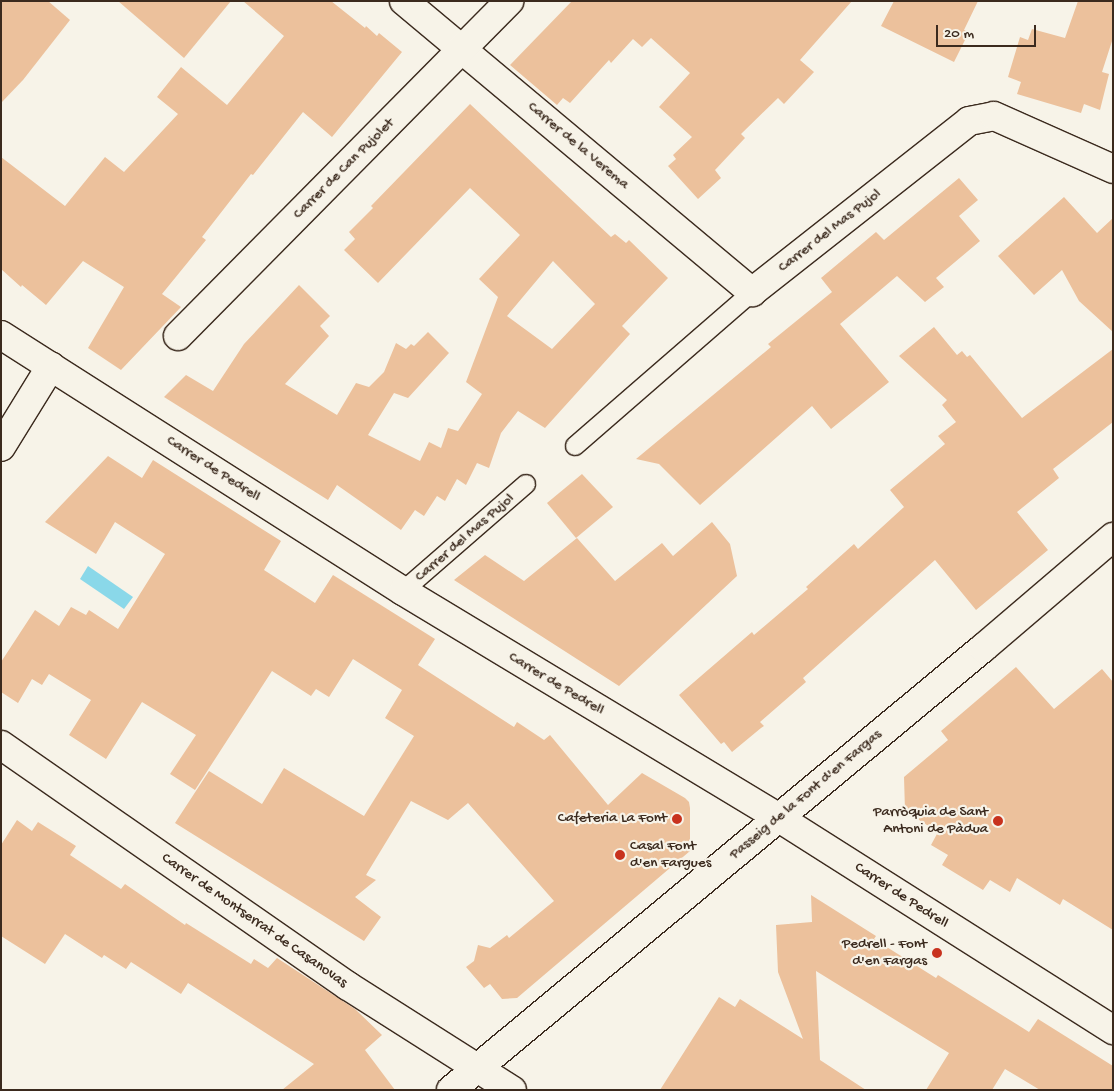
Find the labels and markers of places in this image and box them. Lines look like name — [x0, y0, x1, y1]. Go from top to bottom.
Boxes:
place label: Parròquia de Sant Antoni de Pàdua — [873, 803, 988, 838]
place label: Cafeteria La Font — [558, 810, 667, 828]
marker: Cafeteria La Font — [671, 813, 683, 825]
marker: Parròquia de Sant Antoni de Pàdua — [992, 815, 1004, 827]
place label: Casal Font d'en Fargues — [630, 837, 711, 872]
marker: Casal Font d'en Fargues — [614, 849, 626, 861]
place label: Pedrell - Font d'en Fargas — [842, 935, 927, 970]
marker: Pedrell - Font d'en Fargas — [931, 947, 943, 959]

